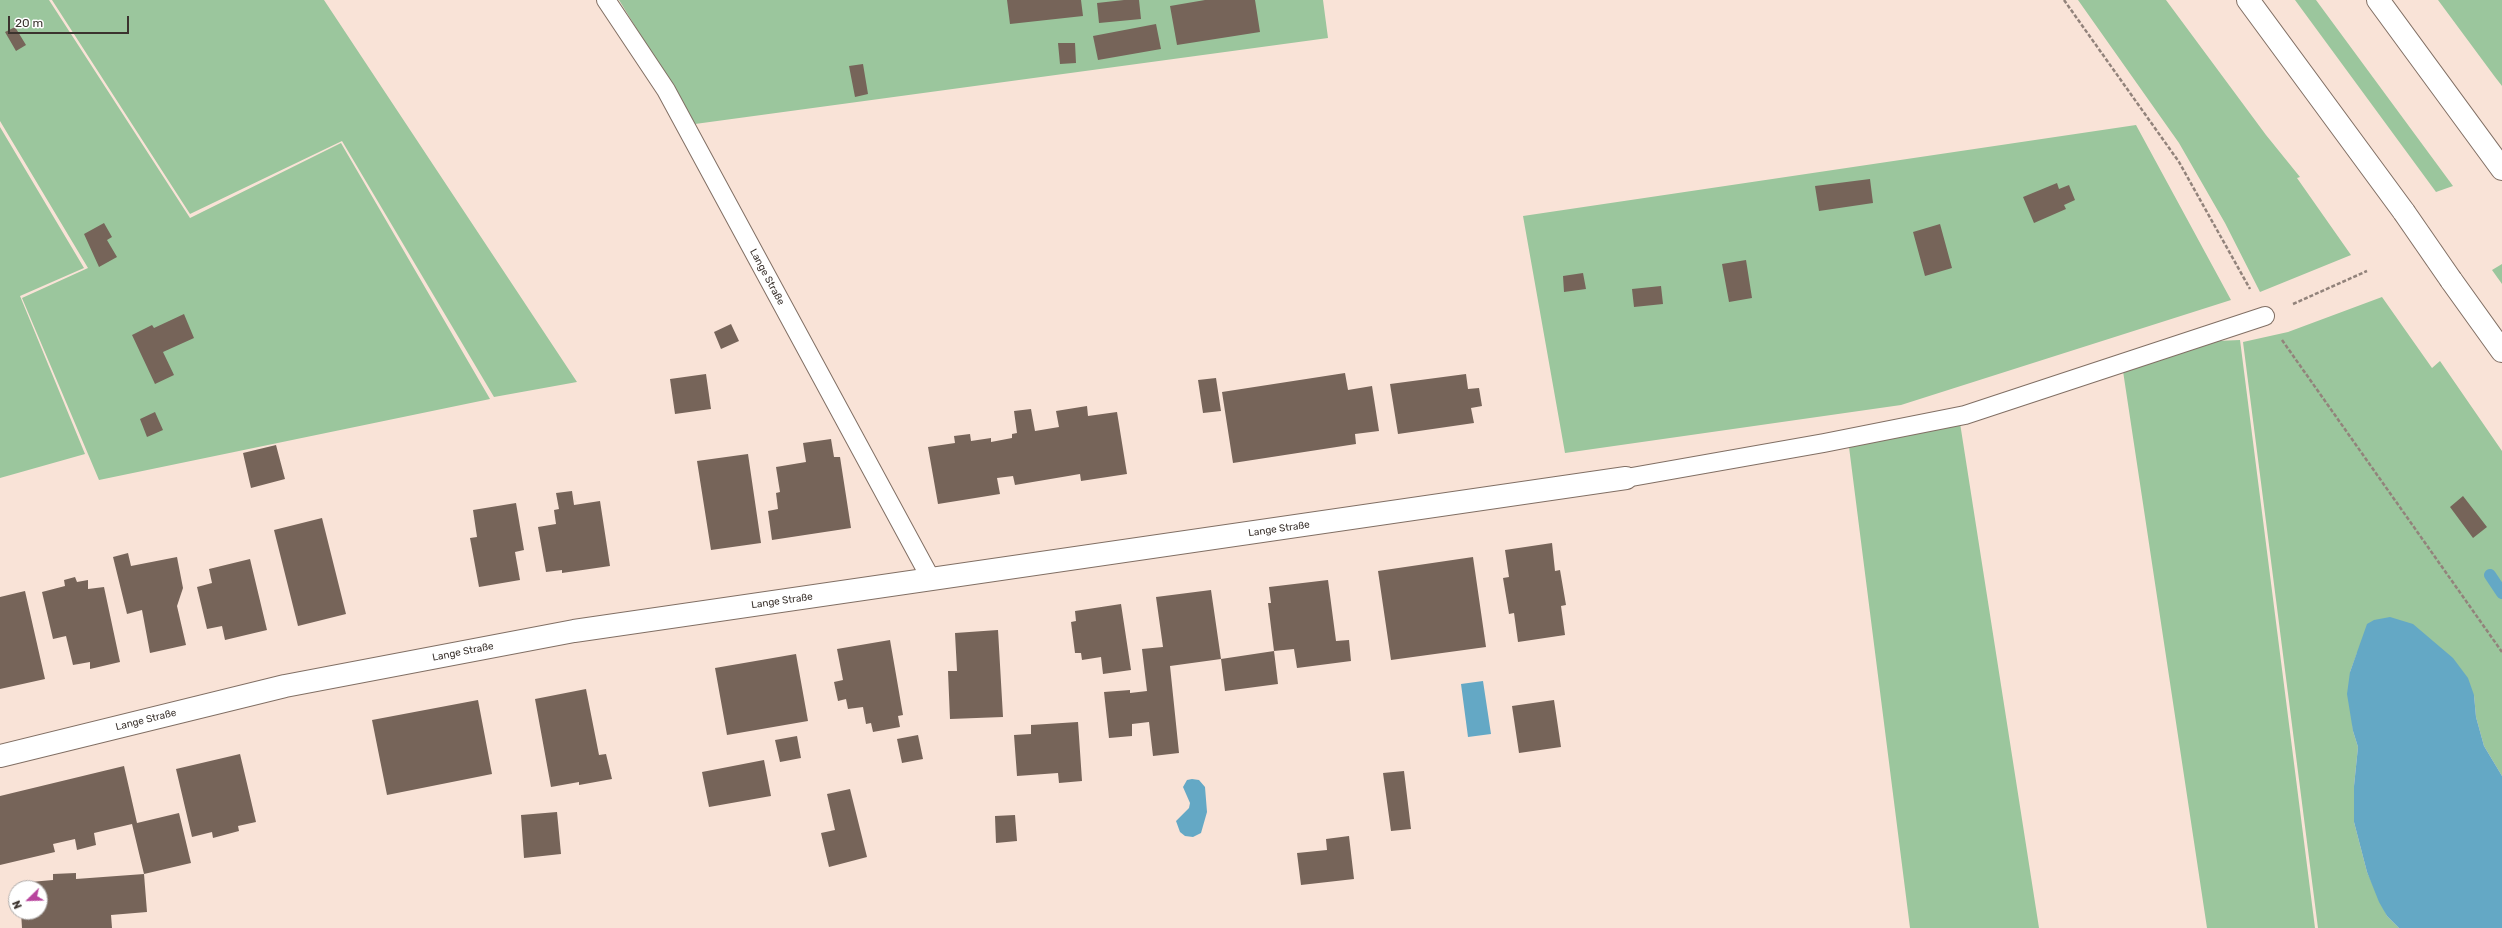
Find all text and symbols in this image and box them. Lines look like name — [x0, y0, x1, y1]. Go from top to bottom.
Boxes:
scale bar — [10, 8, 131, 34]
text: 20 m — [15, 16, 43, 30]
street label: Lange Straße — [747, 247, 787, 307]
street label: Lange Straße — [1247, 519, 1311, 539]
street label: Lange Straße — [750, 591, 814, 611]
street label: Lange Straße — [431, 640, 495, 664]
street label: Lange Straße — [114, 707, 178, 733]
north arrow — [8, 880, 48, 920]
text: N — [10, 898, 25, 911]

